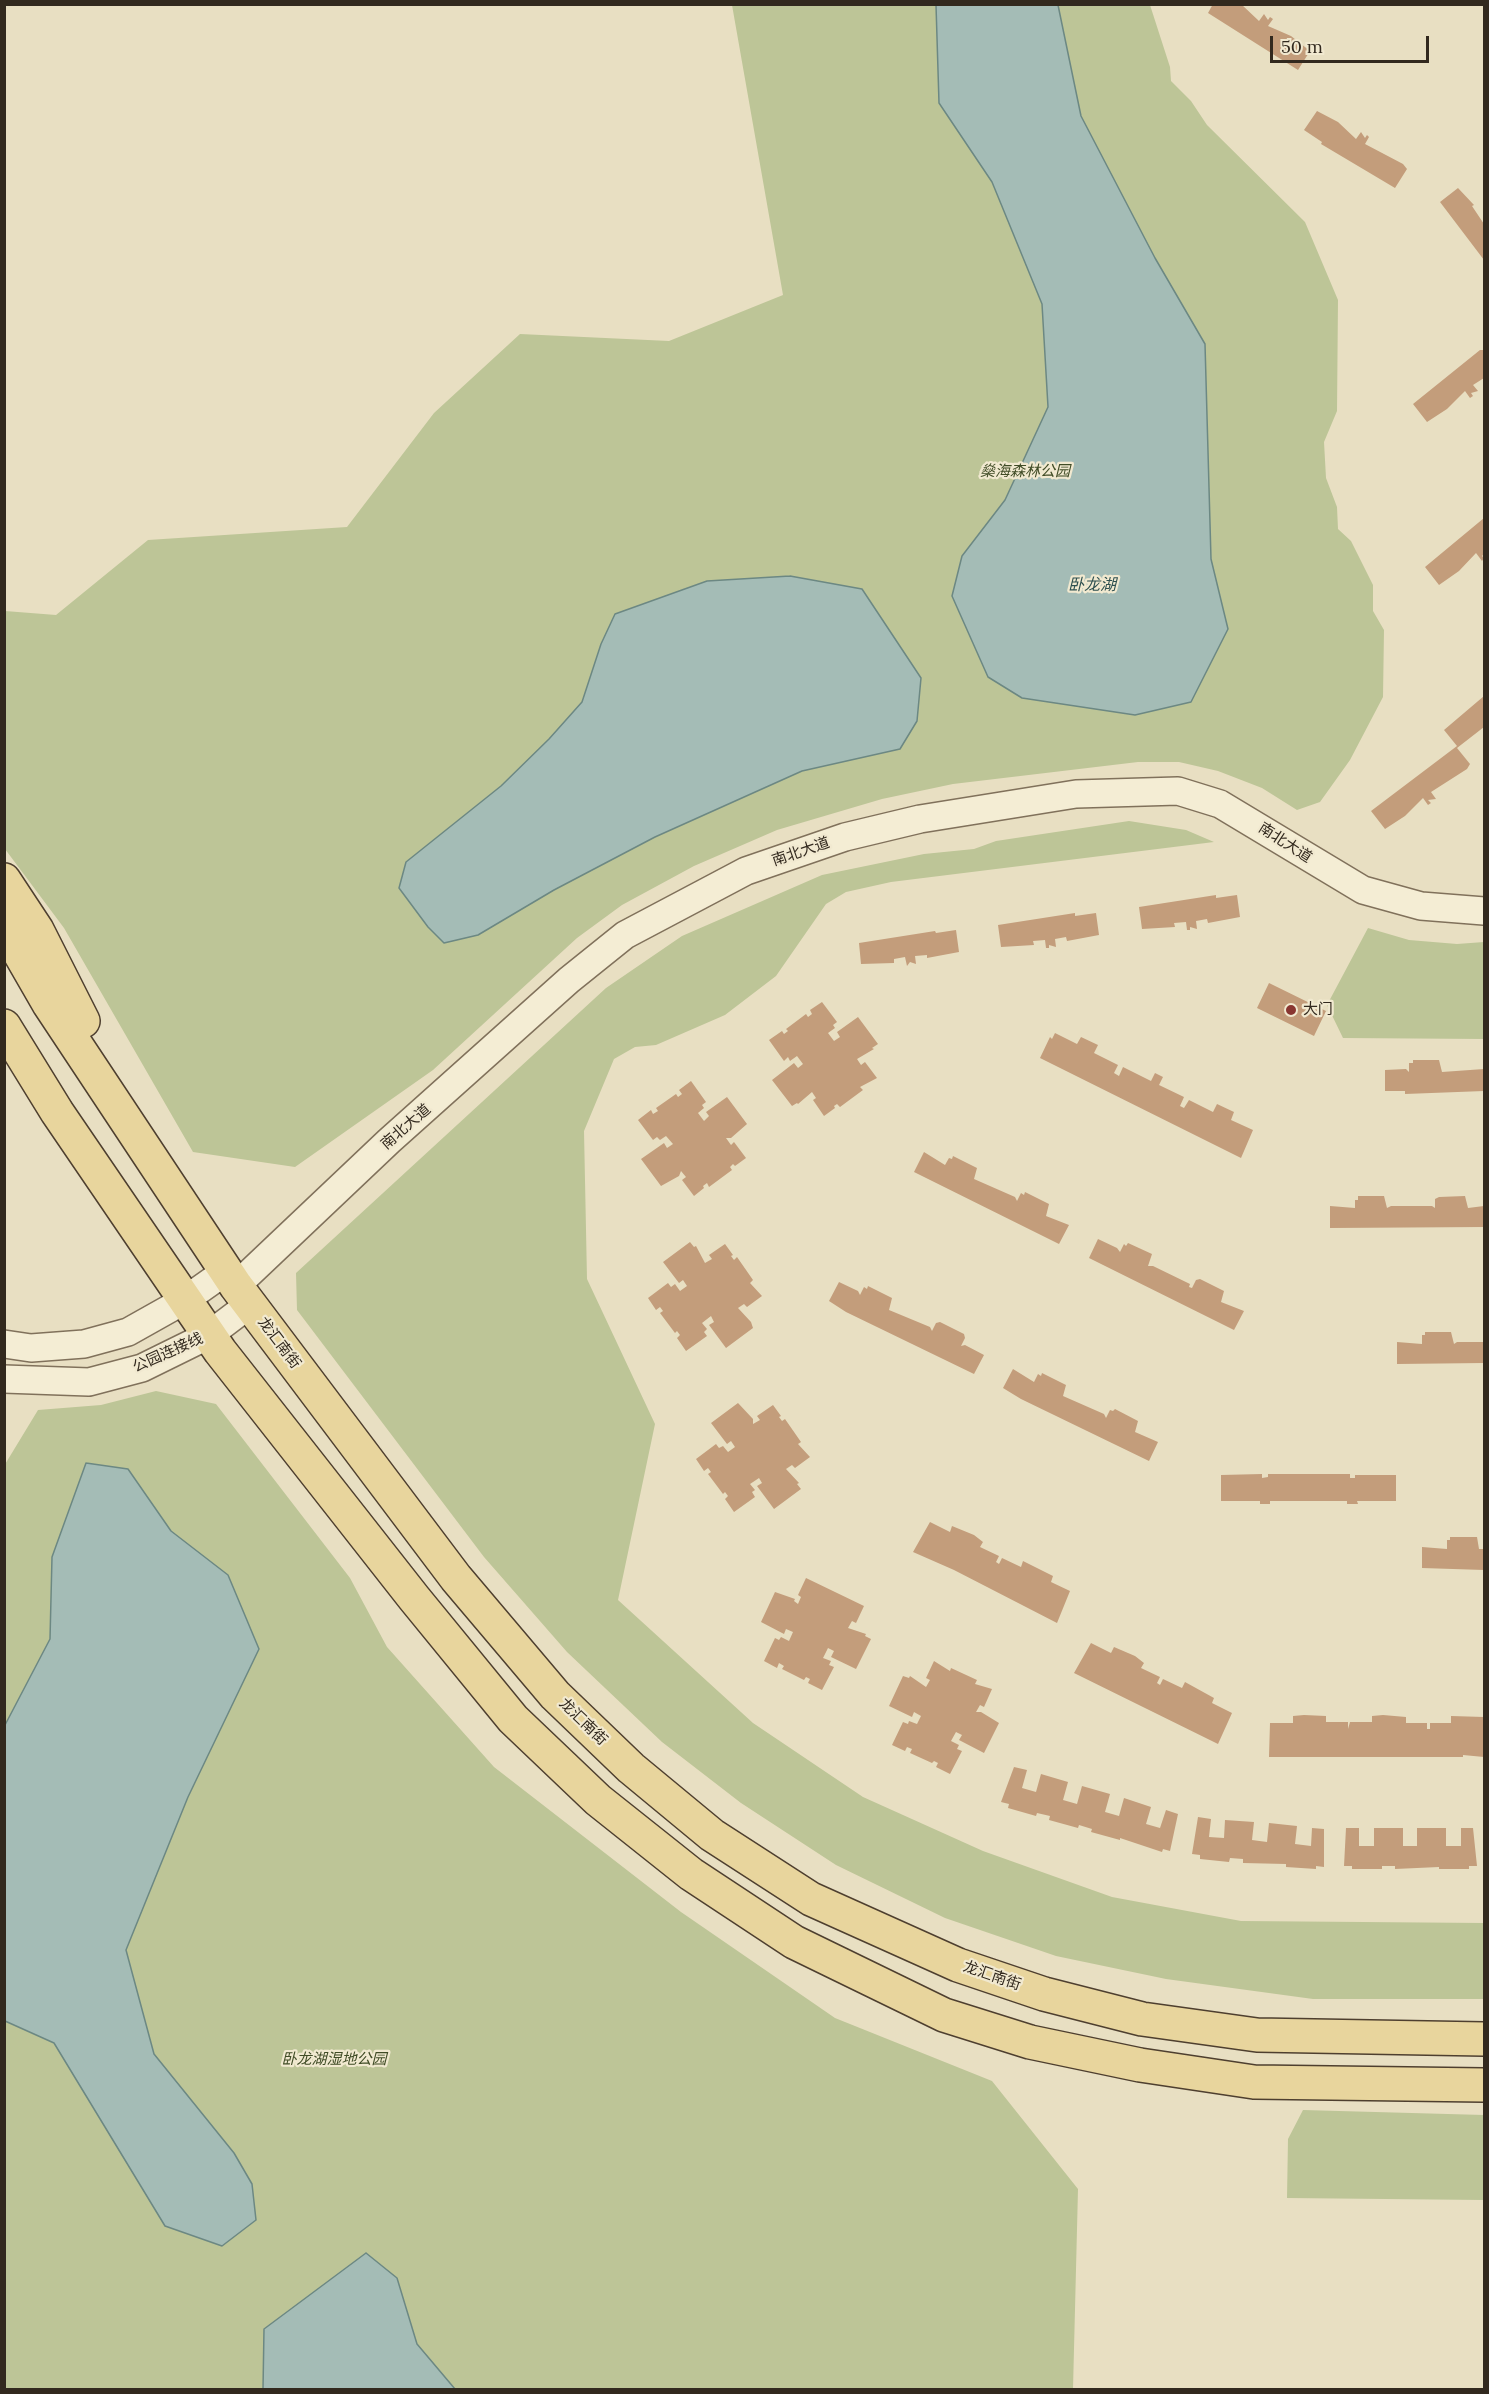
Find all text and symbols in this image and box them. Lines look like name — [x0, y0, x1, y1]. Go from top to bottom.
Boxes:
scale bar — [1273, 24, 1432, 62]
text: 50 m — [1281, 35, 1323, 58]
park label: 燊海森林公园 — [980, 463, 1070, 481]
water label: 卧龙湖 — [1068, 575, 1116, 595]
street label: 南北大道 — [1255, 819, 1315, 867]
street label: 南北大道 — [770, 834, 832, 870]
place label: 大门 — [1303, 1001, 1333, 1019]
marker: 大门 — [1284, 1003, 1298, 1017]
street label: 南北大道 — [377, 1101, 435, 1153]
street label: 龙汇南街 — [254, 1314, 304, 1372]
street label: 公园连接线 — [130, 1330, 206, 1376]
street label: 龙汇南街 — [555, 1695, 611, 1749]
street label: 龙汇南街 — [961, 1958, 1023, 1994]
park label: 卧龙湖湿地公园 — [282, 2051, 386, 2069]

